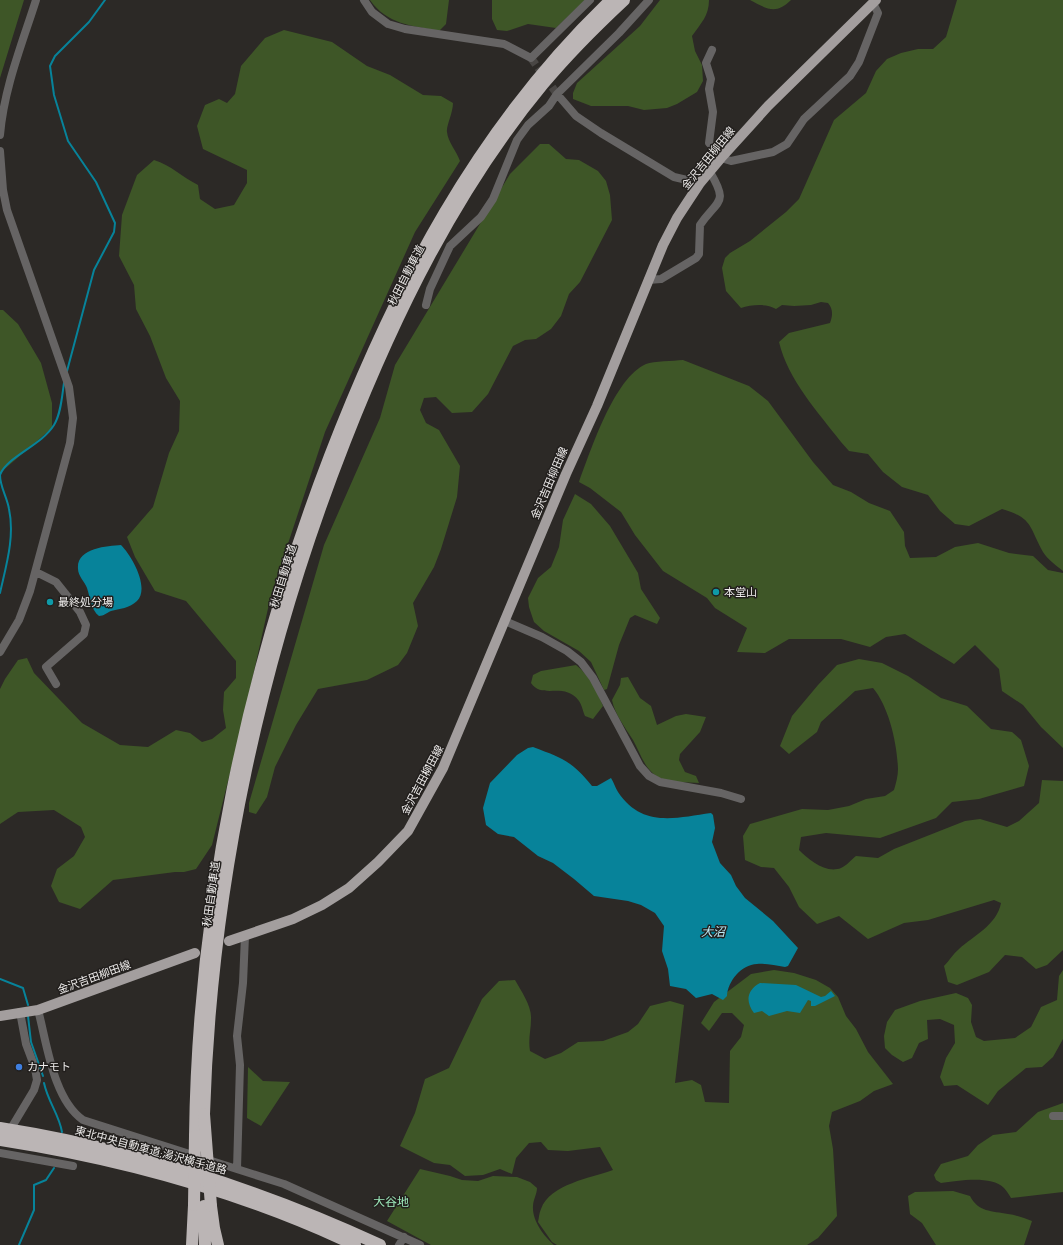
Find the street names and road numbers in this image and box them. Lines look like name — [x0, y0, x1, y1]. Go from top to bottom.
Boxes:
street label: 金沢吉田柳田線 — [679, 124, 737, 192]
street label: 秋田自動車道 — [386, 243, 426, 307]
street label: 金沢吉田柳田線 — [528, 445, 570, 521]
street label: 秋田自動車道 — [268, 543, 298, 609]
street label: 金沢吉田柳田線 — [399, 743, 445, 817]
street label: 秋田自動車道 — [200, 860, 222, 928]
street label: 金沢吉田柳田線 — [56, 958, 132, 996]
street label: 東北中央自動車道;湯沢横手道路 — [74, 1124, 228, 1176]

